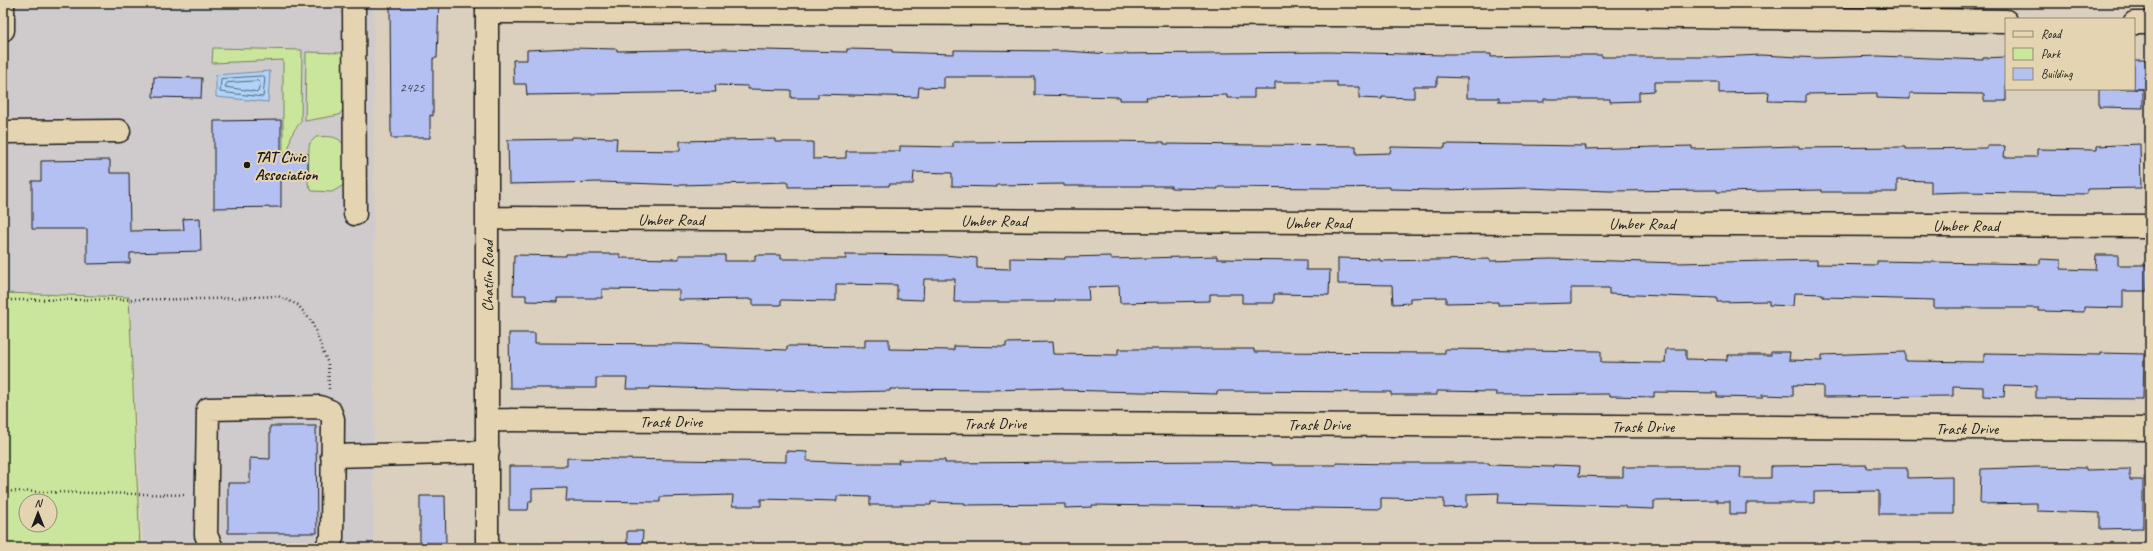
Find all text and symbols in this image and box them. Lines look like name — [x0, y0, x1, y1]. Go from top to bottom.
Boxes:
legend — [2005, 18, 2135, 90]
text: Road — [2041, 26, 2063, 42]
text: Park — [2041, 46, 2062, 62]
text: Building — [2041, 66, 2073, 82]
house number: 2425 — [399, 79, 425, 96]
place label: TAT Civic Association — [255, 147, 318, 185]
marker: TAT Civic Association — [242, 160, 252, 170]
street label: Umber Road — [638, 210, 707, 230]
street label: Umber Road — [961, 211, 1030, 231]
street label: Umber Road — [1285, 213, 1354, 233]
street label: Umber Road — [1609, 214, 1678, 234]
street label: Umber Road — [1933, 216, 2002, 236]
street label: Chatlin Road — [478, 238, 498, 312]
street label: Trask Drive — [640, 412, 704, 432]
street label: Trask Drive — [964, 414, 1028, 434]
street label: Trask Drive — [1288, 415, 1352, 435]
street label: Trask Drive — [1612, 417, 1676, 437]
street label: Trask Drive — [1936, 419, 2000, 439]
north arrow — [18, 493, 58, 533]
text: N — [35, 496, 44, 510]

